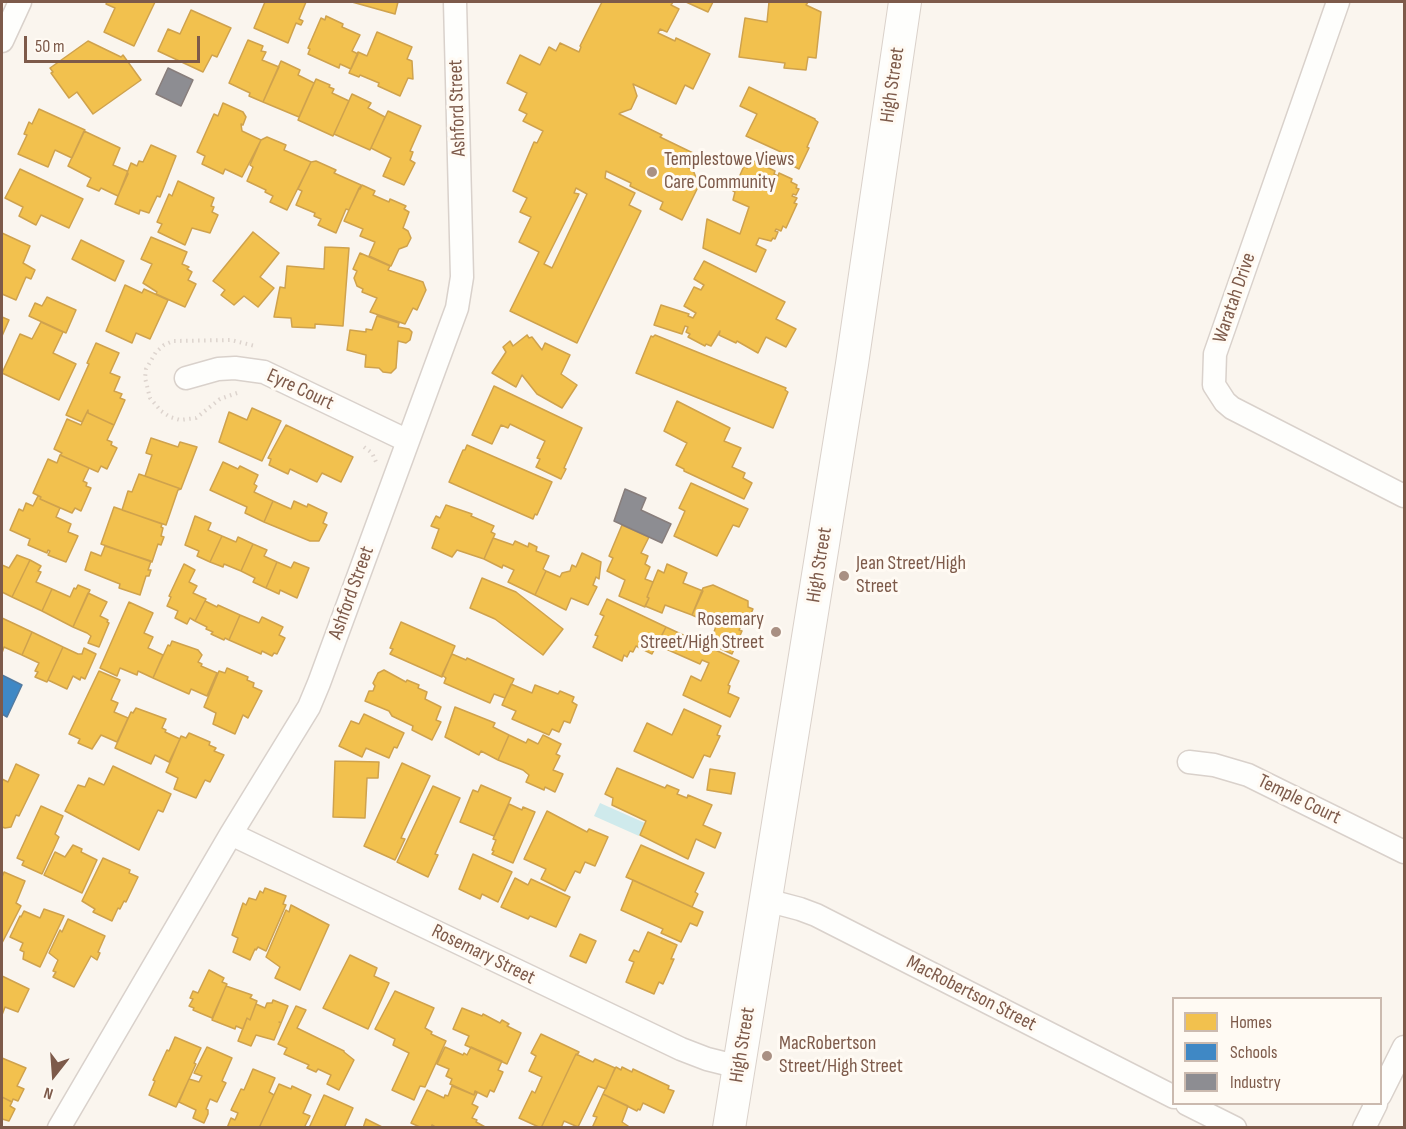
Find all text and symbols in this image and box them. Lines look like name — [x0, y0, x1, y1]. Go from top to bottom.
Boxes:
scale bar — [27, 24, 202, 62]
text: 50 m — [35, 36, 65, 57]
street label: High Street — [876, 46, 910, 124]
street label: Ashford Street — [444, 59, 472, 157]
place label: Templestowe Views Care Community — [664, 148, 795, 195]
marker: Templestowe Views Care Community — [645, 165, 659, 179]
street label: Waratah Drive — [1208, 250, 1262, 346]
street label: Eyre Court — [263, 364, 337, 416]
street label: High Street — [802, 526, 838, 604]
street label: Ashford Street — [324, 543, 380, 643]
place label: Jean Street/High Street — [856, 552, 966, 599]
marker: Jean Street/High Street — [837, 569, 851, 583]
place label: Rosemary Street/High Street — [640, 608, 764, 655]
marker: Rosemary Street/High Street — [769, 625, 783, 639]
street label: Temple Court — [1254, 770, 1344, 830]
street label: Rosemary Street — [427, 920, 539, 990]
street label: MacRobertson Street — [902, 951, 1040, 1037]
legend — [1172, 997, 1382, 1105]
street label: High Street — [725, 1006, 761, 1084]
text: Homes — [1230, 1012, 1272, 1033]
place label: MacRobertson Street/High Street — [779, 1032, 903, 1079]
text: Schools — [1230, 1042, 1277, 1063]
north arrow — [24, 1045, 84, 1105]
marker: MacRobertson Street/High Street — [760, 1049, 774, 1063]
text: Industry — [1230, 1072, 1281, 1093]
text: N — [42, 1082, 55, 1103]

